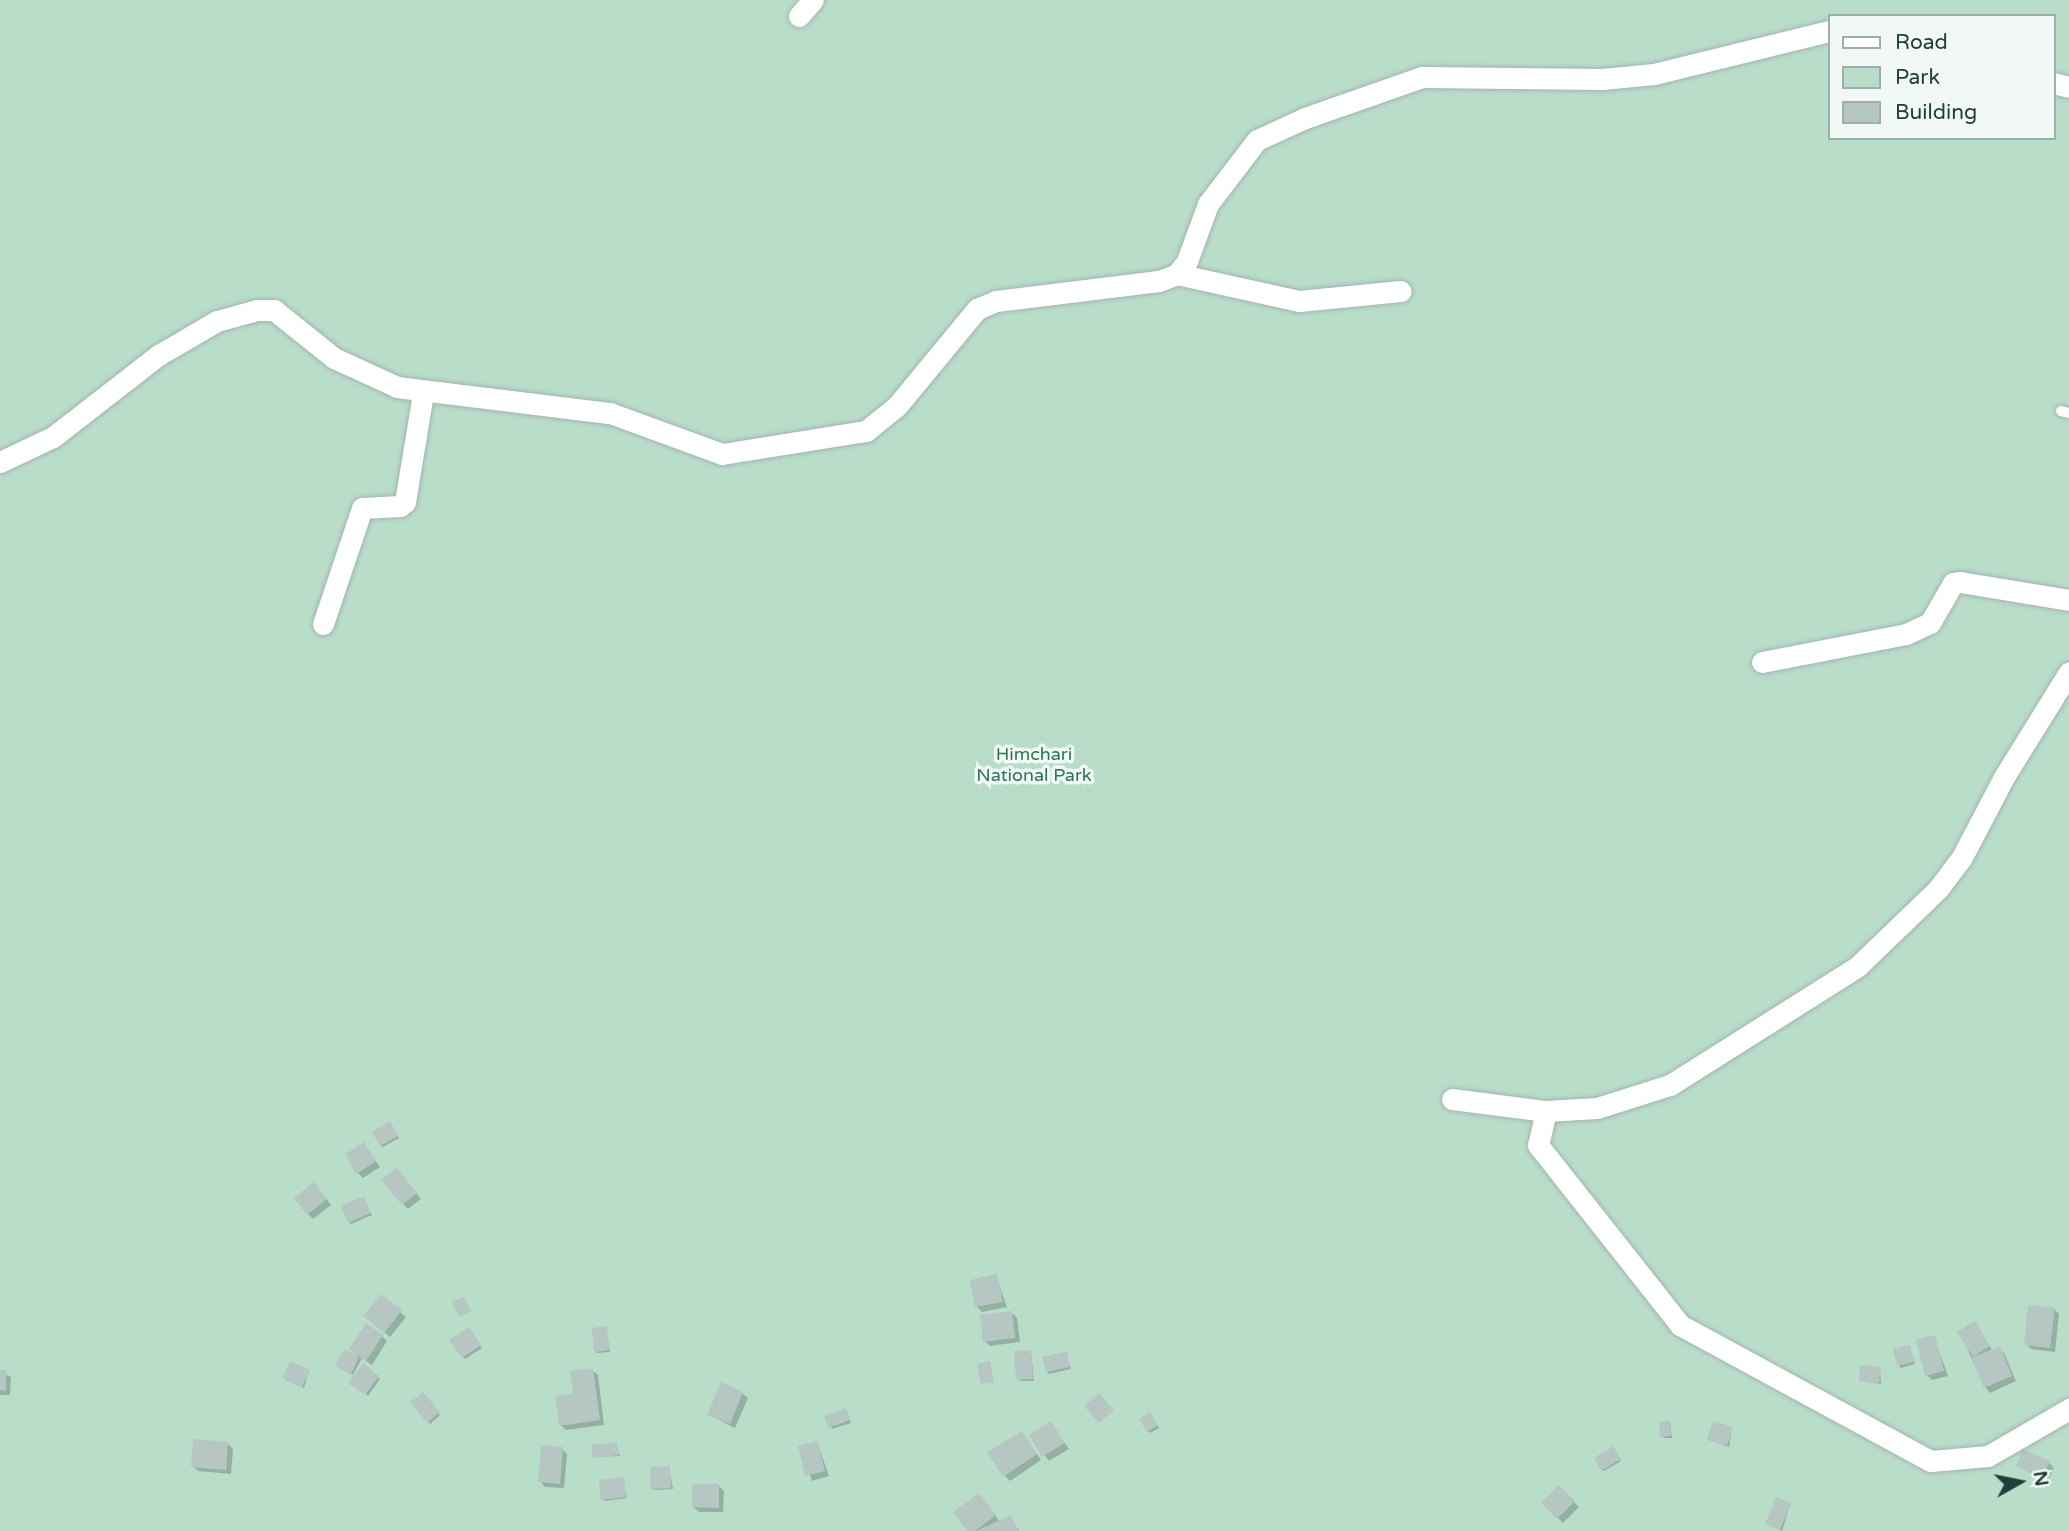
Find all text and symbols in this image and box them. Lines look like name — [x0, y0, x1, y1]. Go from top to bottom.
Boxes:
legend — [1828, 14, 2055, 140]
text: Road — [1895, 30, 1948, 55]
text: Park — [1895, 65, 1940, 90]
text: Building — [1895, 100, 1977, 125]
park label: Himchari National Park — [976, 744, 1092, 786]
north arrow — [1985, 1447, 2055, 1517]
text: N — [2029, 1469, 2053, 1488]

